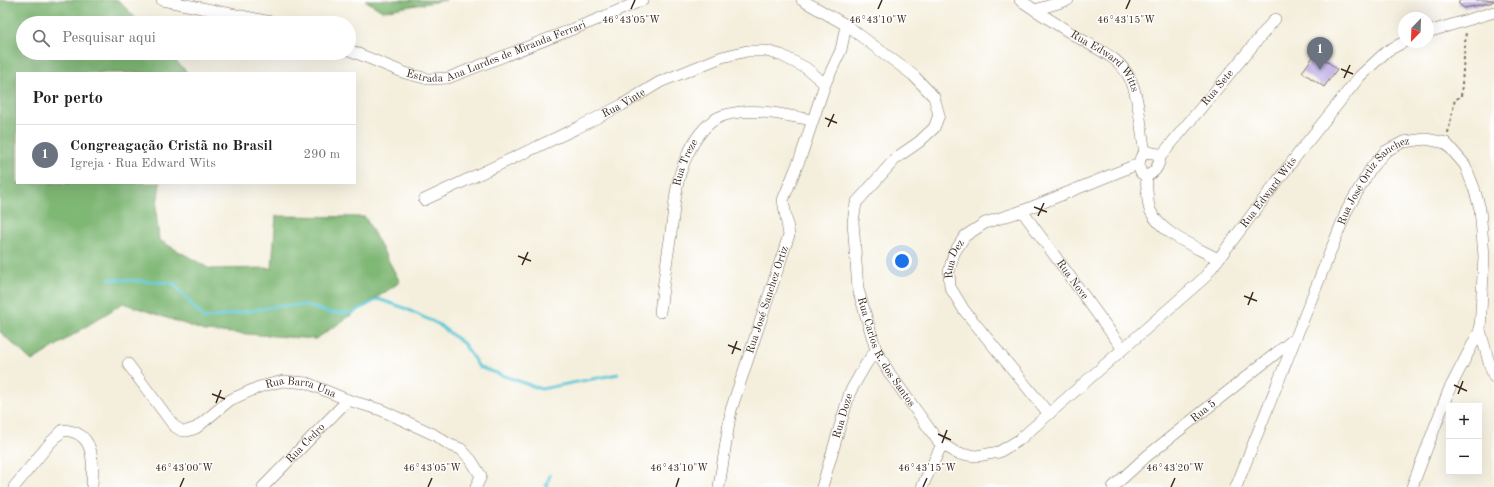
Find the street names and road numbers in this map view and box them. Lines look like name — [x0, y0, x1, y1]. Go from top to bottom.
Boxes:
street label: Estrada Ana Lurdes de Miranda Ferrari — [405, 19, 587, 85]
street label: Rua Edward Witts — [1068, 29, 1140, 94]
street label: Rua Sete — [1200, 68, 1236, 108]
street label: Rua Vinte — [600, 87, 647, 120]
street label: Rua José Ortiz Sanchez — [1336, 136, 1410, 227]
street label: Rua Treze — [672, 137, 700, 187]
street label: Rua Edward Wits — [1239, 155, 1299, 230]
street label: Rua Dez — [943, 238, 967, 279]
street label: Rua José Sanchez Ortiz — [745, 245, 790, 355]
street label: Rua Nove — [1054, 258, 1090, 301]
street label: Rua Carlos R. dos Santos — [855, 296, 917, 409]
street label: Rua Barra Una — [264, 375, 338, 400]
street label: Rua Doze — [831, 392, 855, 440]
street label: Rua 5 — [1189, 398, 1218, 424]
street label: Rua Cedro — [284, 421, 327, 465]

